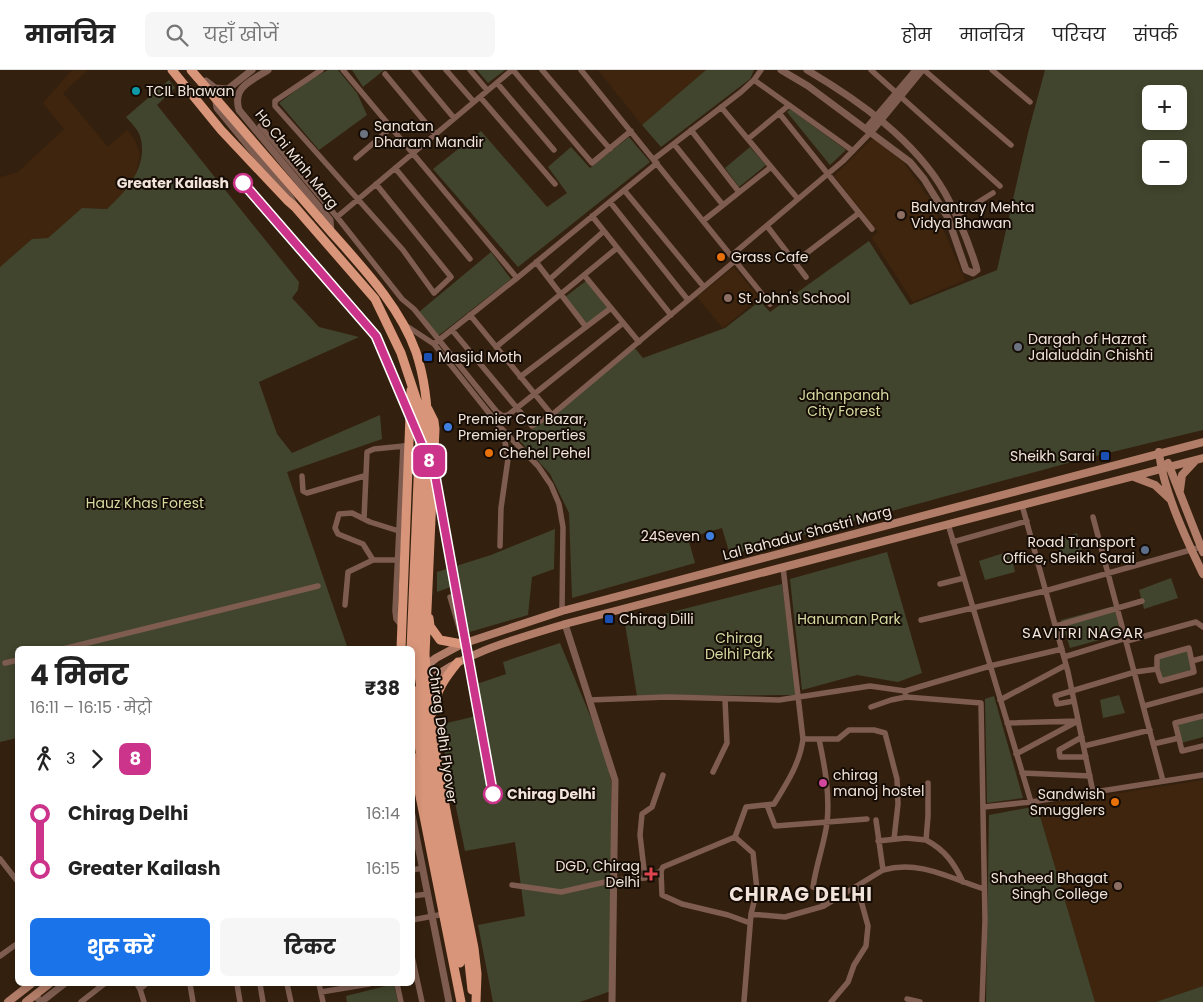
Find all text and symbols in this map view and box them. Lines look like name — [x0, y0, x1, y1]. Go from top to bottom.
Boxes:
search box — [145, 12, 495, 57]
text: मानचित्र — [25, 18, 115, 51]
icon: search — [163, 21, 191, 49]
text: यहाँ खोजें — [203, 21, 279, 48]
text: होम — [902, 22, 932, 47]
text: मानचित्र — [960, 22, 1024, 47]
text: परिचय — [1052, 22, 1106, 47]
text: संपर्क — [1134, 22, 1178, 47]
place label: TCIL Bhawan — [146, 81, 235, 101]
marker: TCIL Bhawan — [130, 85, 142, 97]
map controls — [1142, 85, 1187, 185]
button: + — [1142, 85, 1187, 130]
street label: Ho Chi Minh Marg — [251, 105, 343, 213]
place label: Sanatan Dharam Mandir — [374, 116, 484, 152]
marker: Sanatan Dharam Mandir — [358, 128, 370, 140]
button: − — [1142, 140, 1187, 185]
place label: Greater Kailash — [117, 173, 229, 193]
marker: Greater Kailash — [233, 173, 253, 193]
place label: Balvantray Mehta Vidya Bhawan — [911, 197, 1034, 233]
marker: Balvantray Mehta Vidya Bhawan — [895, 209, 907, 221]
place label: Grass Cafe — [731, 247, 809, 267]
marker: Grass Cafe — [715, 251, 727, 263]
place label: St John's School — [738, 288, 850, 308]
marker: St John's School — [722, 292, 734, 304]
place label: Dargah of Hazrat Jalaluddin Chishti — [1028, 329, 1153, 365]
marker: Dargah of Hazrat Jalaluddin Chishti — [1012, 341, 1024, 353]
place label: Masjid Moth — [438, 347, 522, 367]
marker: Masjid Moth — [422, 351, 434, 363]
park label: Jahanpanah City Forest — [799, 385, 889, 421]
place label: Premier Car Bazar, Premier Properties — [458, 409, 587, 445]
marker: Premier Car Bazar, Premier Properties — [442, 421, 454, 433]
place label: Chehel Pehel — [499, 443, 590, 463]
line badge: 8 — [413, 445, 445, 477]
place label: Sheikh Sarai — [1010, 446, 1095, 466]
marker: Chehel Pehel — [483, 447, 495, 459]
text: 8 — [423, 448, 435, 473]
marker: Sheikh Sarai — [1099, 450, 1111, 462]
park label: Hauz Khas Forest — [86, 493, 204, 513]
street label: Lal Bahadur Shastri Marg — [720, 501, 894, 565]
place label: 24Seven — [641, 526, 700, 546]
marker: 24Seven — [704, 530, 716, 542]
place label: Road Transport Office, Sheikh Sarai — [1003, 532, 1135, 568]
marker: Road Transport Office, Sheikh Sarai — [1139, 544, 1151, 556]
place label: Chirag Dilli — [619, 609, 694, 629]
park label: Hanuman Park — [797, 609, 902, 629]
marker: Chirag Dilli — [603, 613, 615, 625]
district label: SAVITRI NAGAR — [1022, 622, 1144, 643]
park label: Chirag Delhi Park — [705, 628, 774, 664]
text: 4 मिनट — [30, 656, 129, 695]
street label: Chirag Delhi Flyover — [423, 665, 463, 805]
text: ₹38 — [365, 675, 400, 702]
text: 16:11 – 16:15 · मेट्रो — [30, 696, 152, 719]
icon: walk — [30, 745, 58, 773]
icon: forward — [83, 745, 111, 773]
text: 8 — [129, 746, 141, 771]
text: 3 — [66, 747, 75, 770]
place label: chirag manoj hostel — [833, 765, 924, 801]
marker: chirag manoj hostel — [817, 777, 829, 789]
marker: Chirag Delhi — [483, 784, 503, 804]
place label: Chirag Delhi — [507, 784, 596, 804]
place label: Sandwish Smugglers — [1030, 784, 1105, 820]
marker: Sandwish Smugglers — [1109, 796, 1121, 808]
text: Chirag Delhi — [68, 800, 188, 827]
text: 16:14 — [366, 802, 400, 825]
text: Greater Kailash — [68, 855, 220, 882]
place label: DGD, Chirag Delhi — [555, 856, 640, 892]
text: 16:15 — [366, 857, 400, 880]
marker: DGD, Chirag Delhi — [644, 867, 658, 881]
place label: Shaheed Bhagat Singh College — [991, 868, 1108, 904]
marker: Shaheed Bhagat Singh College — [1112, 880, 1124, 892]
district label: CHIRAG DELHI — [729, 881, 873, 908]
button: शुरू करें — [30, 918, 210, 976]
button: टिकट — [220, 918, 400, 976]

